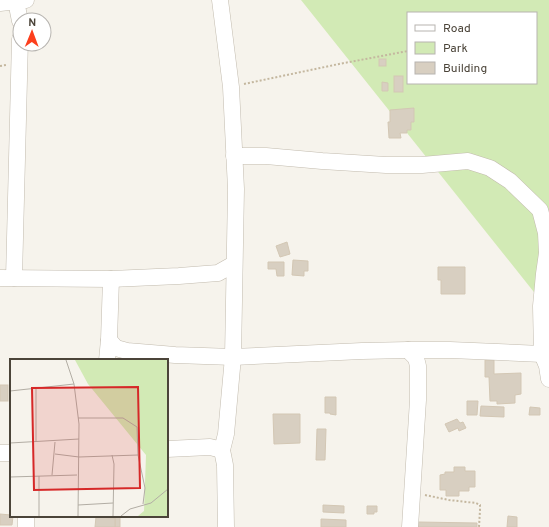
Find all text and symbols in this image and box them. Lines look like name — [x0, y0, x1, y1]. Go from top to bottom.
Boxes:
north arrow — [12, 12, 52, 52]
legend — [407, 12, 537, 84]
text: N — [28, 16, 36, 30]
text: Road — [443, 21, 471, 37]
text: Park — [443, 41, 468, 57]
text: Building — [443, 61, 487, 77]
inset map — [10, 359, 168, 517]

